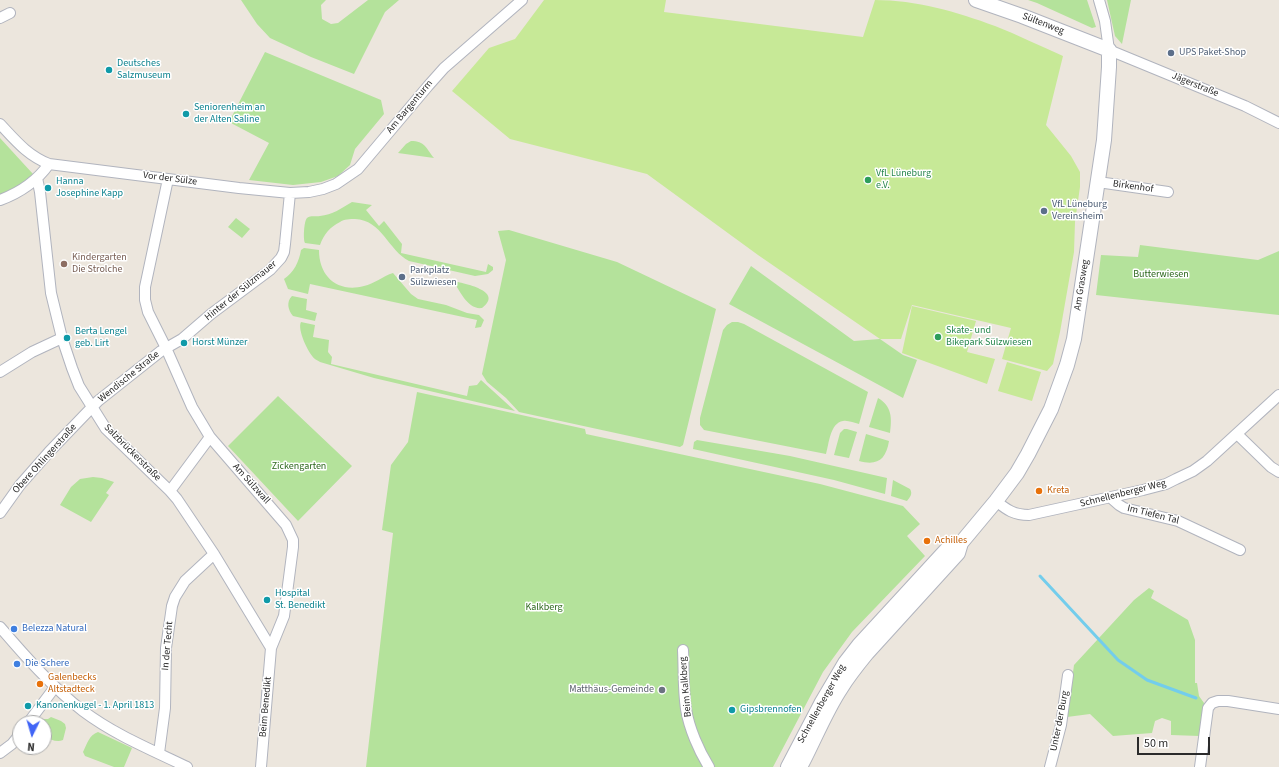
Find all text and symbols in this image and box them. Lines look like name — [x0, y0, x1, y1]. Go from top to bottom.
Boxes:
street label: Sültenweg — [1020, 11, 1066, 37]
place label: UPS Paket-Shop — [1179, 47, 1246, 59]
marker: UPS Paket-Shop — [1166, 48, 1176, 58]
place label: Deutsches Salzmuseum — [117, 58, 171, 82]
marker: Deutsches Salzmuseum — [104, 65, 114, 75]
street label: Jägerstraße — [1170, 70, 1220, 100]
street label: Am Bargenturm — [384, 78, 436, 136]
place label: Seniorenheim an der Alten Saline — [194, 102, 265, 126]
marker: Seniorenheim an der Alten Saline — [181, 109, 191, 119]
place label: VfL Lüneburg e.V. — [876, 168, 931, 192]
street label: Vor der Sülze — [142, 170, 198, 188]
marker: VfL Lüneburg e.V. — [863, 175, 873, 185]
place label: Hanna Josephine Kapp — [56, 176, 123, 200]
street label: Birkenhof — [1112, 178, 1154, 196]
marker: Hanna Josephine Kapp — [43, 183, 53, 193]
place label: VfL Lüneburg Vereinsheim — [1052, 199, 1107, 222]
marker: VfL Lüneburg Vereinsheim — [1039, 206, 1049, 216]
place label: Kindergarten Die Strolche — [72, 252, 127, 276]
street label: Hinter der Sülzmauer — [203, 258, 279, 324]
marker: Kindergarten Die Strolche — [59, 259, 69, 269]
street label: Am Grasweg — [1072, 259, 1092, 311]
place label: Parkplatz Sülzwiesen — [410, 265, 457, 288]
park label: Butterwiesen — [1133, 269, 1189, 281]
marker: Parkplatz Sülzwiesen — [397, 272, 407, 282]
place label: Skate- und Bikepark Sülzwiesen — [946, 325, 1032, 348]
place label: Berta Lengel geb. Lirt — [75, 326, 127, 350]
marker: Skate- und Bikepark Sülzwiesen — [933, 332, 943, 342]
marker: Berta Lengel geb. Lirt — [62, 333, 72, 343]
place label: Horst Münzer — [192, 337, 248, 349]
marker: Horst Münzer — [179, 338, 189, 348]
street label: Wendische Straße — [96, 349, 162, 405]
street label: Obere Ohlingerstraße — [11, 422, 79, 496]
street label: Salzbrückerstraße — [101, 422, 163, 484]
street label: Am Sülzwall — [230, 461, 272, 507]
park label: Zickengarten — [272, 461, 326, 473]
street label: Schnellenberger Weg — [1079, 478, 1167, 510]
place label: Kreta — [1047, 485, 1069, 497]
marker: Kreta — [1034, 486, 1044, 496]
street label: Im Tiefen Tal — [1126, 503, 1180, 527]
place label: Achilles — [935, 535, 967, 547]
marker: Achilles — [922, 536, 932, 546]
place label: Hospital St. Benedikt — [275, 588, 325, 612]
marker: Hospital St. Benedikt — [262, 595, 272, 605]
park label: Kalkberg — [525, 602, 563, 614]
street label: In der Techt — [160, 621, 176, 671]
place label: Belezza Natural — [22, 623, 87, 635]
marker: Belezza Natural — [9, 624, 19, 634]
street label: Beim Kalkberg — [677, 656, 695, 718]
place label: Die Schere — [25, 658, 69, 670]
marker: Die Schere — [12, 659, 22, 669]
street label: Schnellenberger Weg — [795, 662, 849, 746]
place label: Galenbecks Altstadteck — [48, 672, 96, 696]
street label: Beim Benedikt — [257, 676, 275, 738]
marker: Galenbecks Altstadteck — [35, 679, 45, 689]
place label: Matthäus-Gemeinde — [569, 684, 654, 696]
marker: Matthäus-Gemeinde — [657, 685, 667, 695]
street label: Unter der Burg — [1048, 690, 1072, 752]
place label: Kanonenkugel - 1. April 1813 — [36, 700, 154, 712]
marker: Kanonenkugel - 1. April 1813 — [23, 701, 33, 711]
place label: Gipsbrennofen — [740, 704, 802, 716]
marker: Gipsbrennofen — [727, 705, 737, 715]
north arrow — [12, 715, 52, 755]
scale bar — [1139, 729, 1212, 755]
text: 50 m — [1144, 735, 1168, 752]
text: N — [27, 739, 35, 754]

